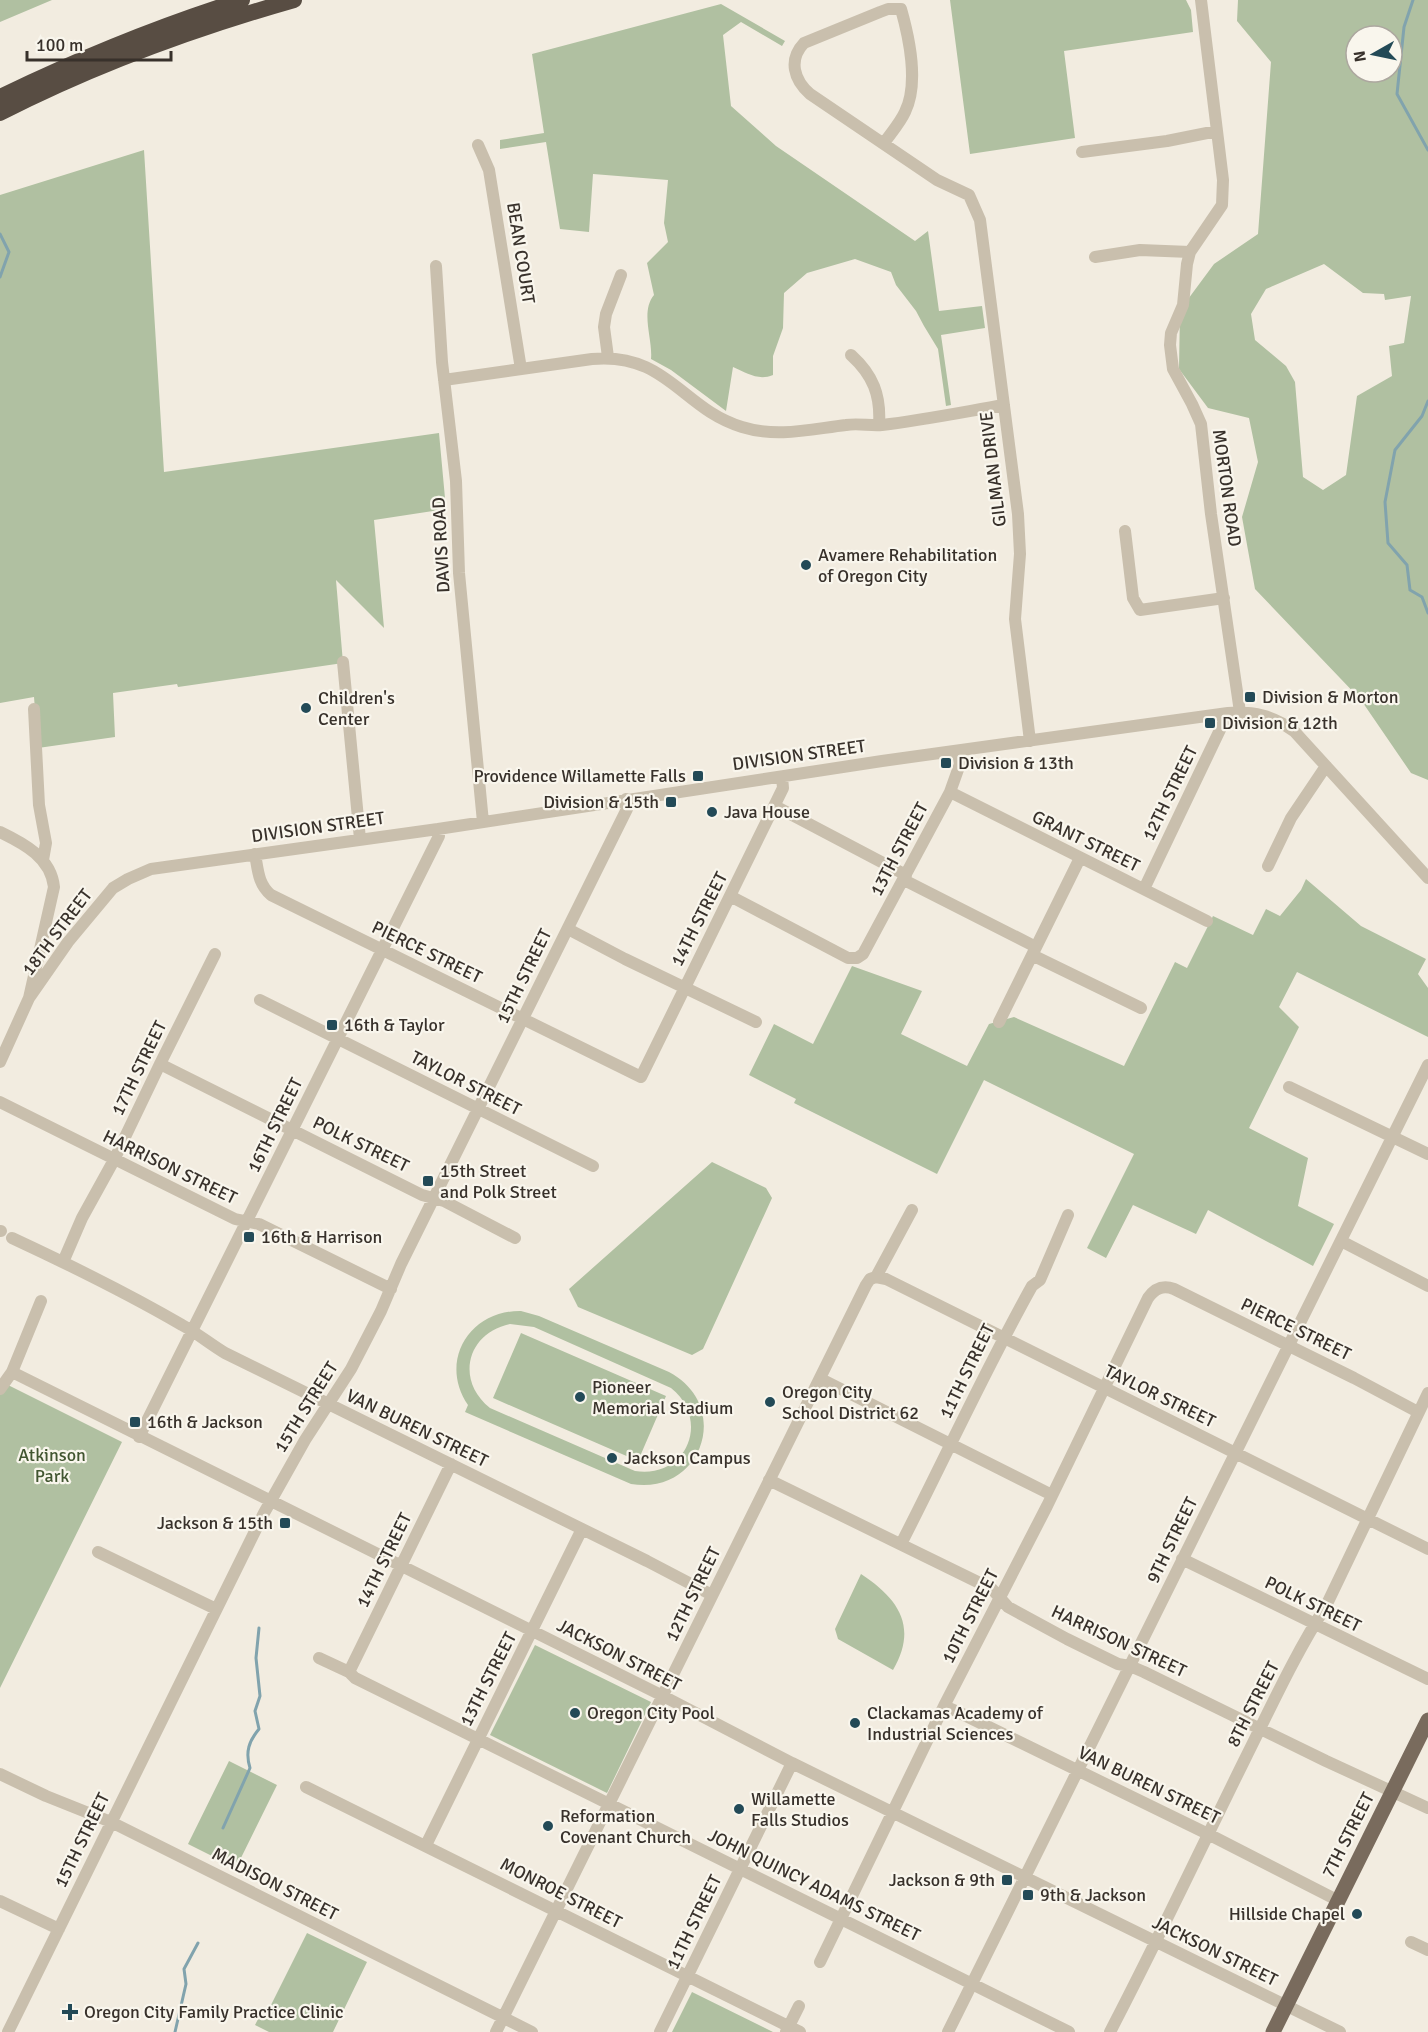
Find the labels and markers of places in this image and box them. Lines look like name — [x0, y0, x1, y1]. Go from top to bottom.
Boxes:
place label: Avamere Rehabilitation of Oregon City — [818, 544, 997, 587]
marker: Avamere Rehabilitation of Oregon City — [799, 558, 813, 572]
place label: Division & Morton — [1262, 686, 1399, 708]
place label: Children's Center — [318, 687, 395, 730]
marker: Division & Morton — [1243, 690, 1257, 704]
marker: Children's Center — [299, 701, 313, 715]
place label: Division & 12th — [1222, 712, 1338, 734]
marker: Division & 12th — [1203, 716, 1217, 730]
place label: Division & 13th — [958, 752, 1074, 774]
marker: Division & 13th — [939, 756, 953, 770]
place label: Providence Willamette Falls — [473, 765, 686, 787]
marker: Providence Willamette Falls — [691, 769, 705, 783]
place label: Division & 15th — [543, 791, 659, 813]
marker: Division & 15th — [664, 795, 678, 809]
place label: Java House — [724, 801, 810, 823]
marker: Java House — [705, 805, 719, 819]
place label: 16th & Taylor — [344, 1014, 445, 1036]
marker: 16th & Taylor — [325, 1018, 339, 1032]
place label: 15th Street and Polk Street — [440, 1160, 557, 1203]
marker: 15th Street and Polk Street — [421, 1174, 435, 1188]
place label: 16th & Harrison — [261, 1226, 382, 1248]
marker: 16th & Harrison — [242, 1230, 256, 1244]
place label: Pioneer Memorial Stadium — [592, 1376, 733, 1419]
place label: Oregon City School District 62 — [782, 1381, 919, 1424]
marker: Pioneer Memorial Stadium — [573, 1390, 587, 1404]
marker: Oregon City School District 62 — [763, 1395, 777, 1409]
place label: 16th & Jackson — [147, 1411, 263, 1433]
marker: 16th & Jackson — [128, 1415, 142, 1429]
place label: Jackson Campus — [624, 1447, 751, 1469]
marker: Jackson Campus — [605, 1451, 619, 1465]
place label: Jackson & 15th — [157, 1512, 273, 1534]
marker: Jackson & 15th — [278, 1516, 292, 1530]
place label: Oregon City Pool — [587, 1702, 715, 1724]
place label: Clackamas Academy of Industrial Sciences — [867, 1702, 1044, 1745]
marker: Oregon City Pool — [568, 1706, 582, 1720]
marker: Clackamas Academy of Industrial Sciences — [848, 1716, 862, 1730]
place label: Willamette Falls Studios — [751, 1788, 849, 1831]
marker: Willamette Falls Studios — [732, 1802, 746, 1816]
place label: Reformation Covenant Church — [560, 1805, 691, 1848]
marker: Reformation Covenant Church — [541, 1819, 555, 1833]
place label: Jackson & 9th — [889, 1869, 995, 1891]
marker: Jackson & 9th — [1000, 1873, 1014, 1887]
place label: 9th & Jackson — [1040, 1884, 1146, 1906]
marker: 9th & Jackson — [1021, 1888, 1035, 1902]
place label: Hillside Chapel — [1229, 1903, 1345, 1925]
marker: Hillside Chapel — [1350, 1907, 1364, 1921]
place label: Oregon City Family Practice Clinic — [84, 2001, 344, 2023]
marker: Oregon City Family Practice Clinic — [61, 2003, 79, 2021]

